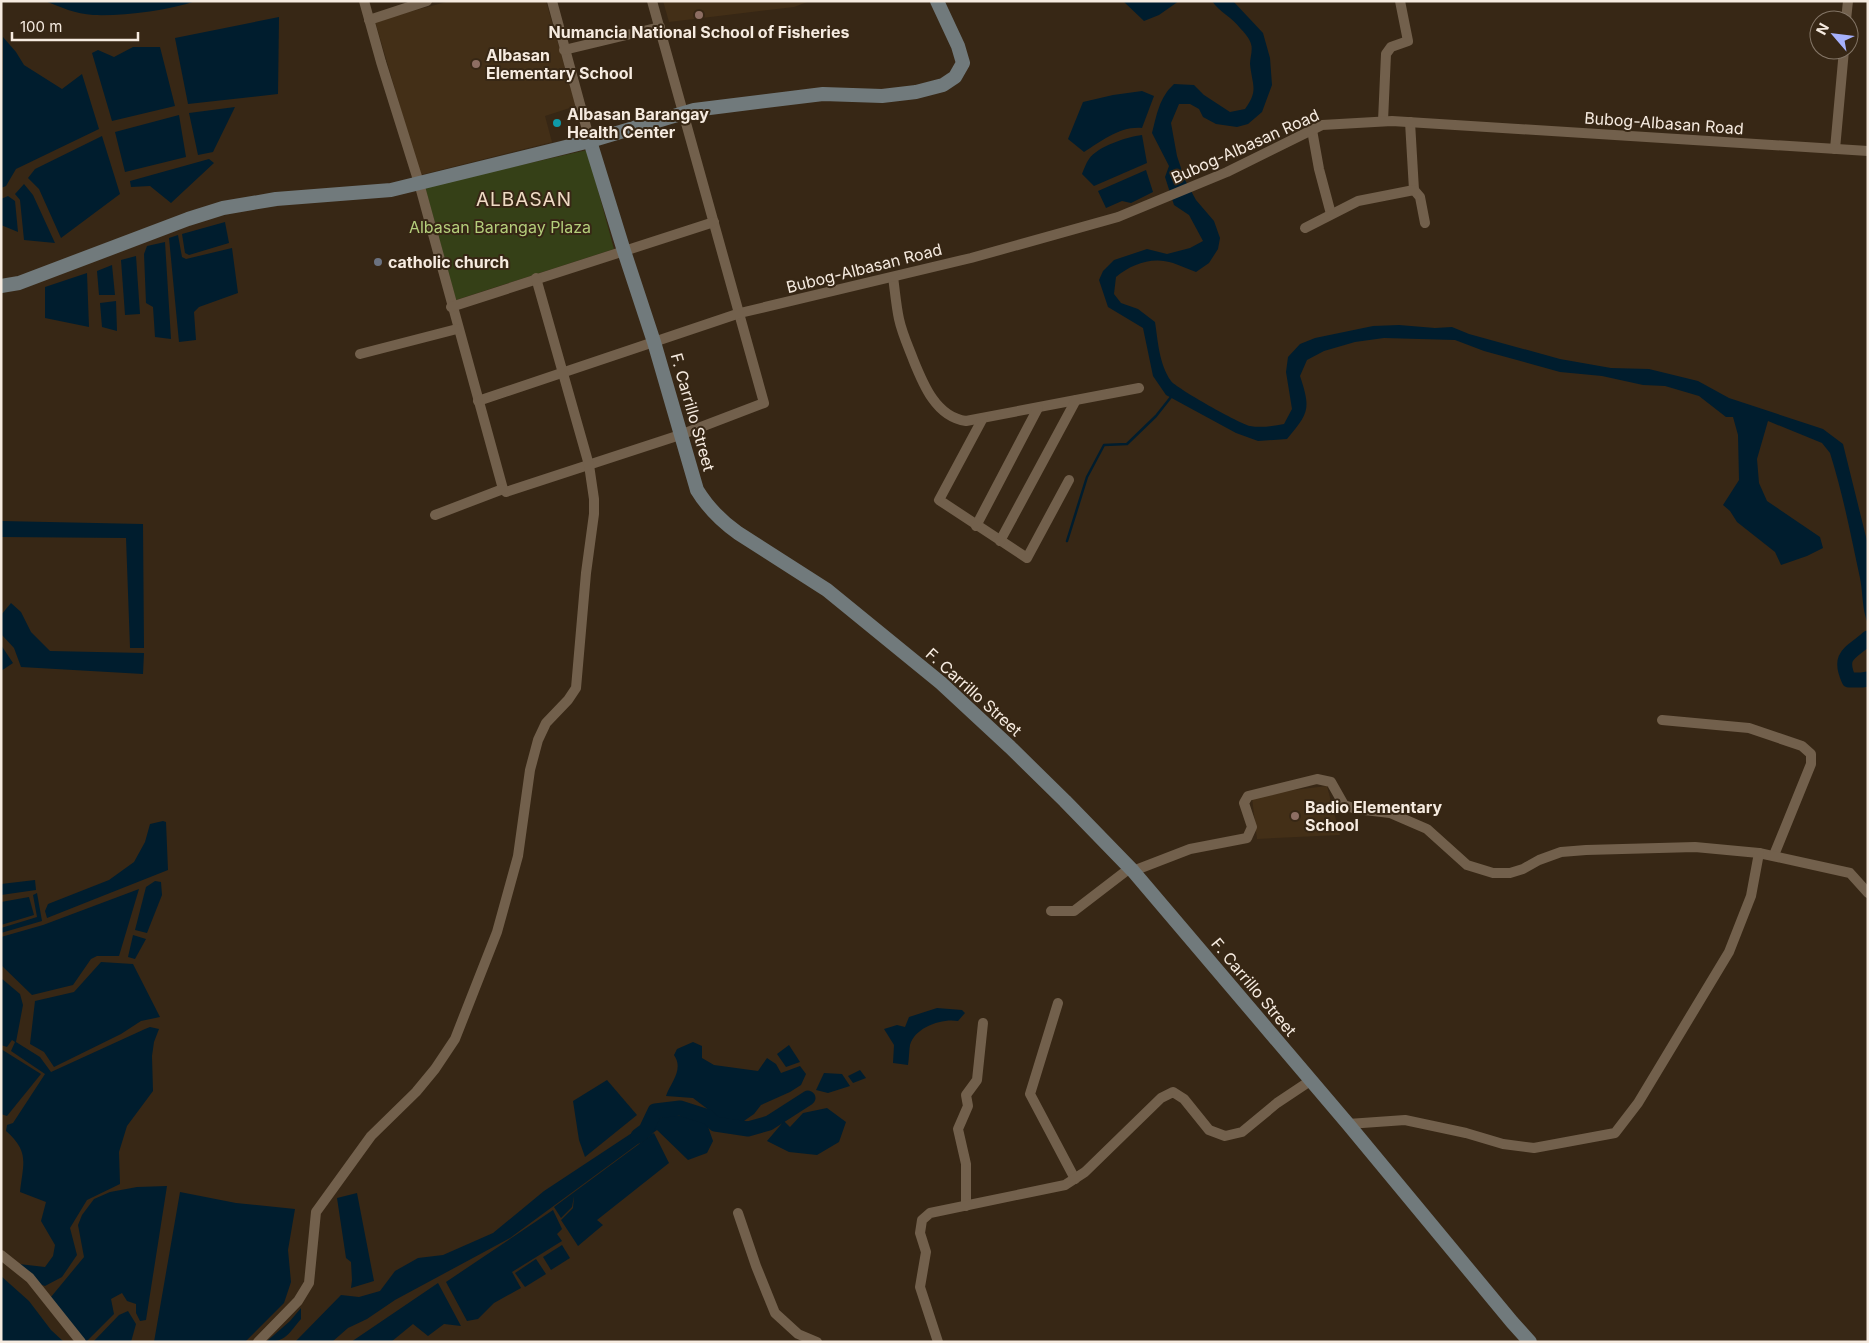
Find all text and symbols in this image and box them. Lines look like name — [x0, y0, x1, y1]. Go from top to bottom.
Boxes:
marker: Numancia National School of Fisheries — [693, 9, 705, 21]
scale bar — [12, 10, 139, 42]
north arrow — [1809, 10, 1859, 60]
text: 100 m — [20, 17, 62, 36]
text: N — [1812, 20, 1832, 37]
place label: Numancia National School of Fisheries — [549, 22, 849, 42]
place label: Albasan Elementary School — [486, 45, 633, 83]
marker: Albasan Elementary School — [470, 58, 482, 70]
place label: Albasan Barangay Health Center — [567, 104, 709, 142]
street label: Bubog-Albasan Road — [1168, 104, 1322, 188]
street label: Bubog-Albasan Road — [1584, 107, 1744, 139]
marker: Albasan Barangay Health Center — [551, 117, 563, 129]
district label: ALBASAN — [476, 188, 572, 211]
park label: Albasan Barangay Plaza — [409, 217, 591, 237]
street label: Bubog-Albasan Road — [784, 239, 944, 297]
place label: catholic church — [388, 252, 509, 272]
marker: catholic church — [372, 256, 384, 268]
street label: F. Carrillo Street — [667, 351, 719, 473]
street label: F. Carrillo Street — [922, 644, 1026, 740]
place label: Badio Elementary School — [1305, 797, 1443, 835]
marker: Badio Elementary School — [1289, 810, 1301, 822]
street label: F. Carrillo Street — [1207, 934, 1301, 1040]

